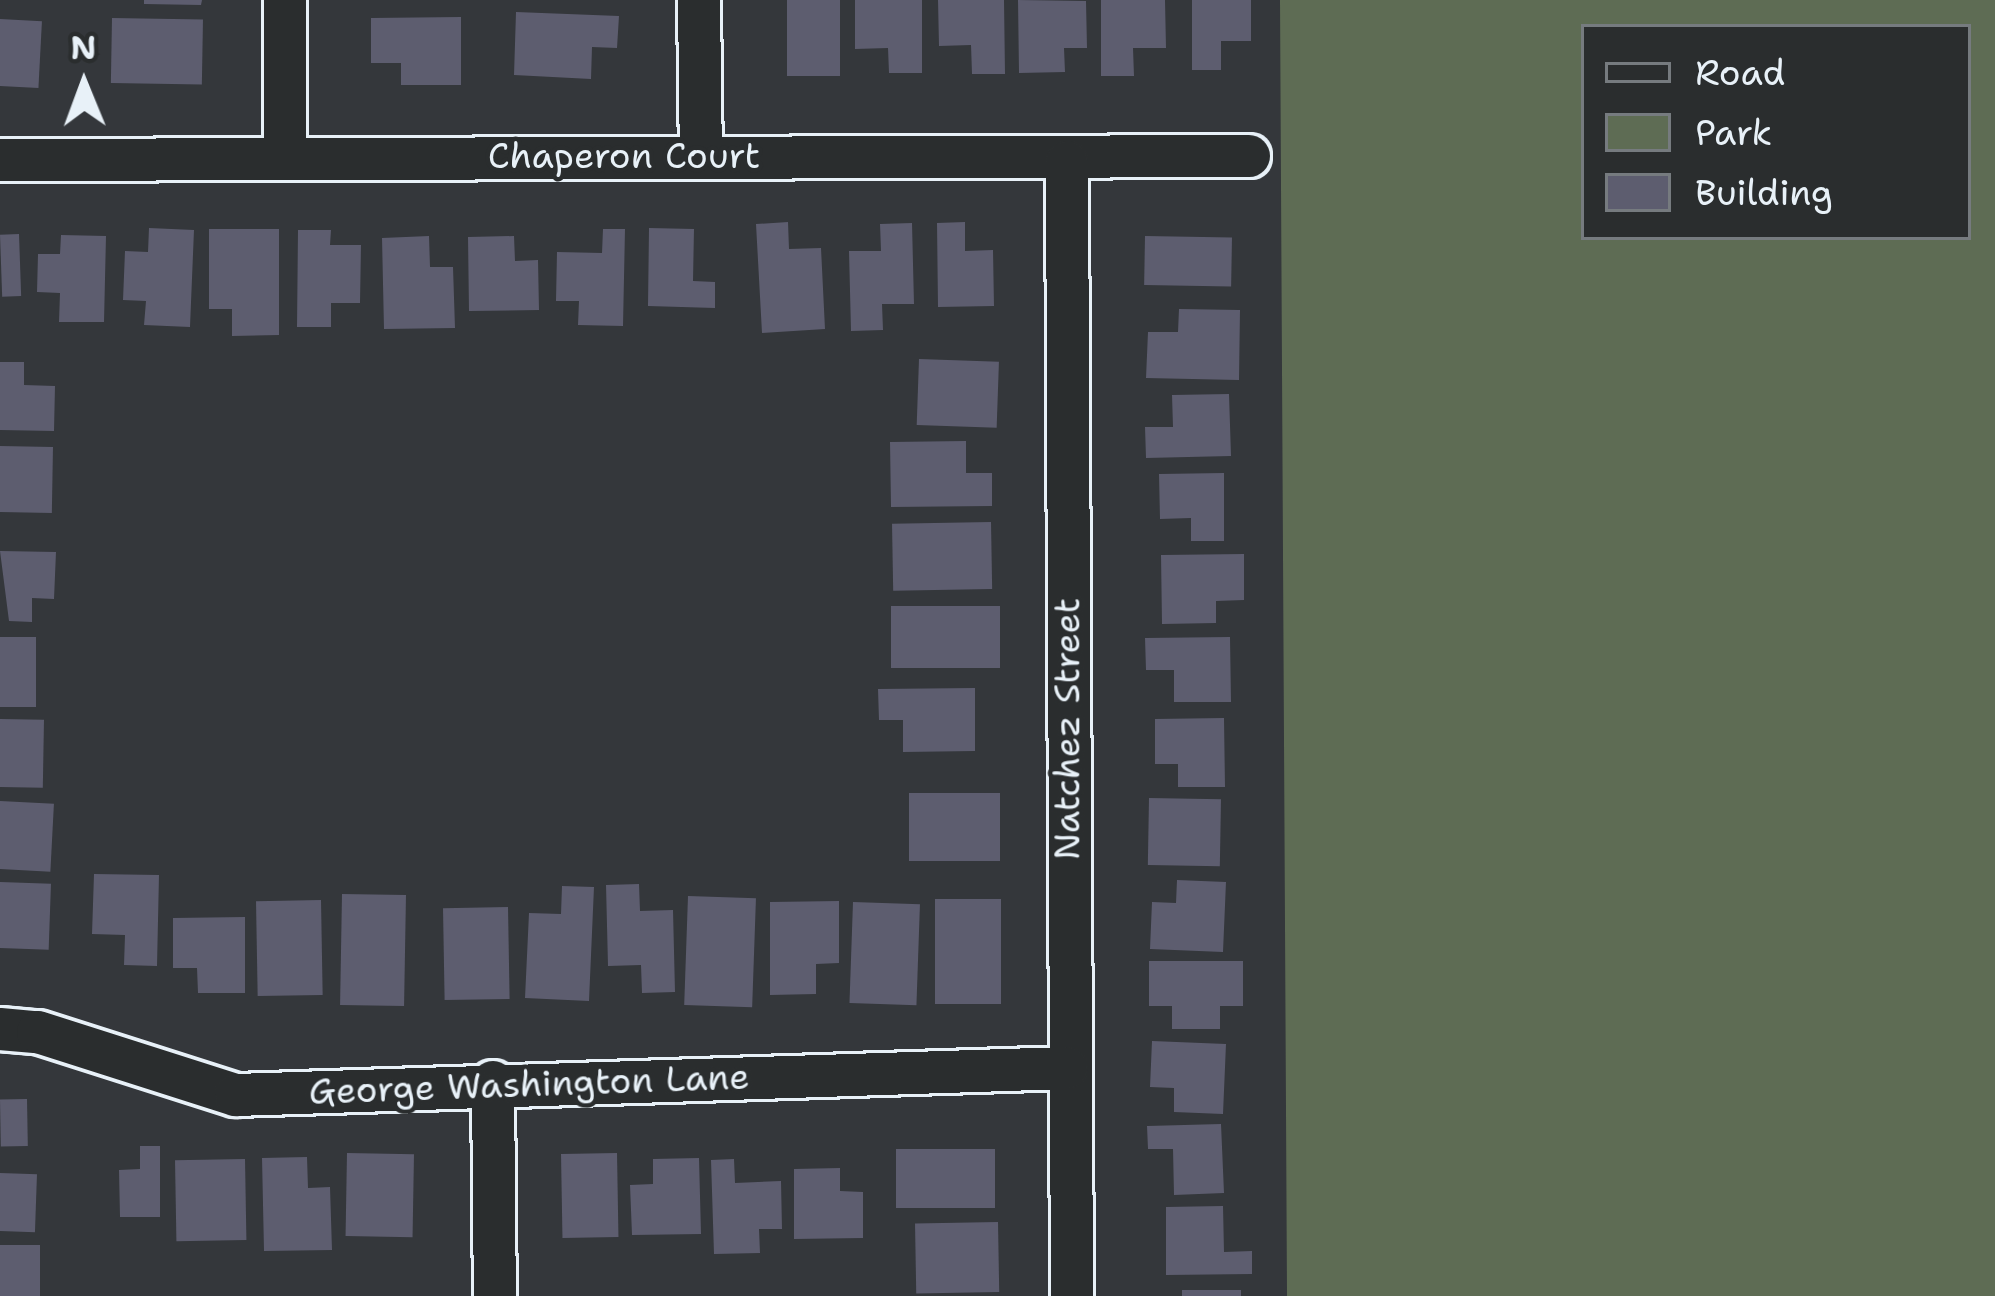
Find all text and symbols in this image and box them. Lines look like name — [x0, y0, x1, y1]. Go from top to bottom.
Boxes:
north arrow — [24, 24, 144, 144]
legend — [1581, 24, 1971, 240]
text: N — [70, 25, 97, 70]
text: Road — [1695, 48, 1785, 97]
text: Park — [1695, 108, 1772, 157]
street label: Chaperon Court — [488, 134, 760, 178]
text: Building — [1695, 168, 1833, 217]
street label: Natchez Street — [1045, 598, 1089, 860]
street label: George Washington Lane — [308, 1055, 750, 1113]

